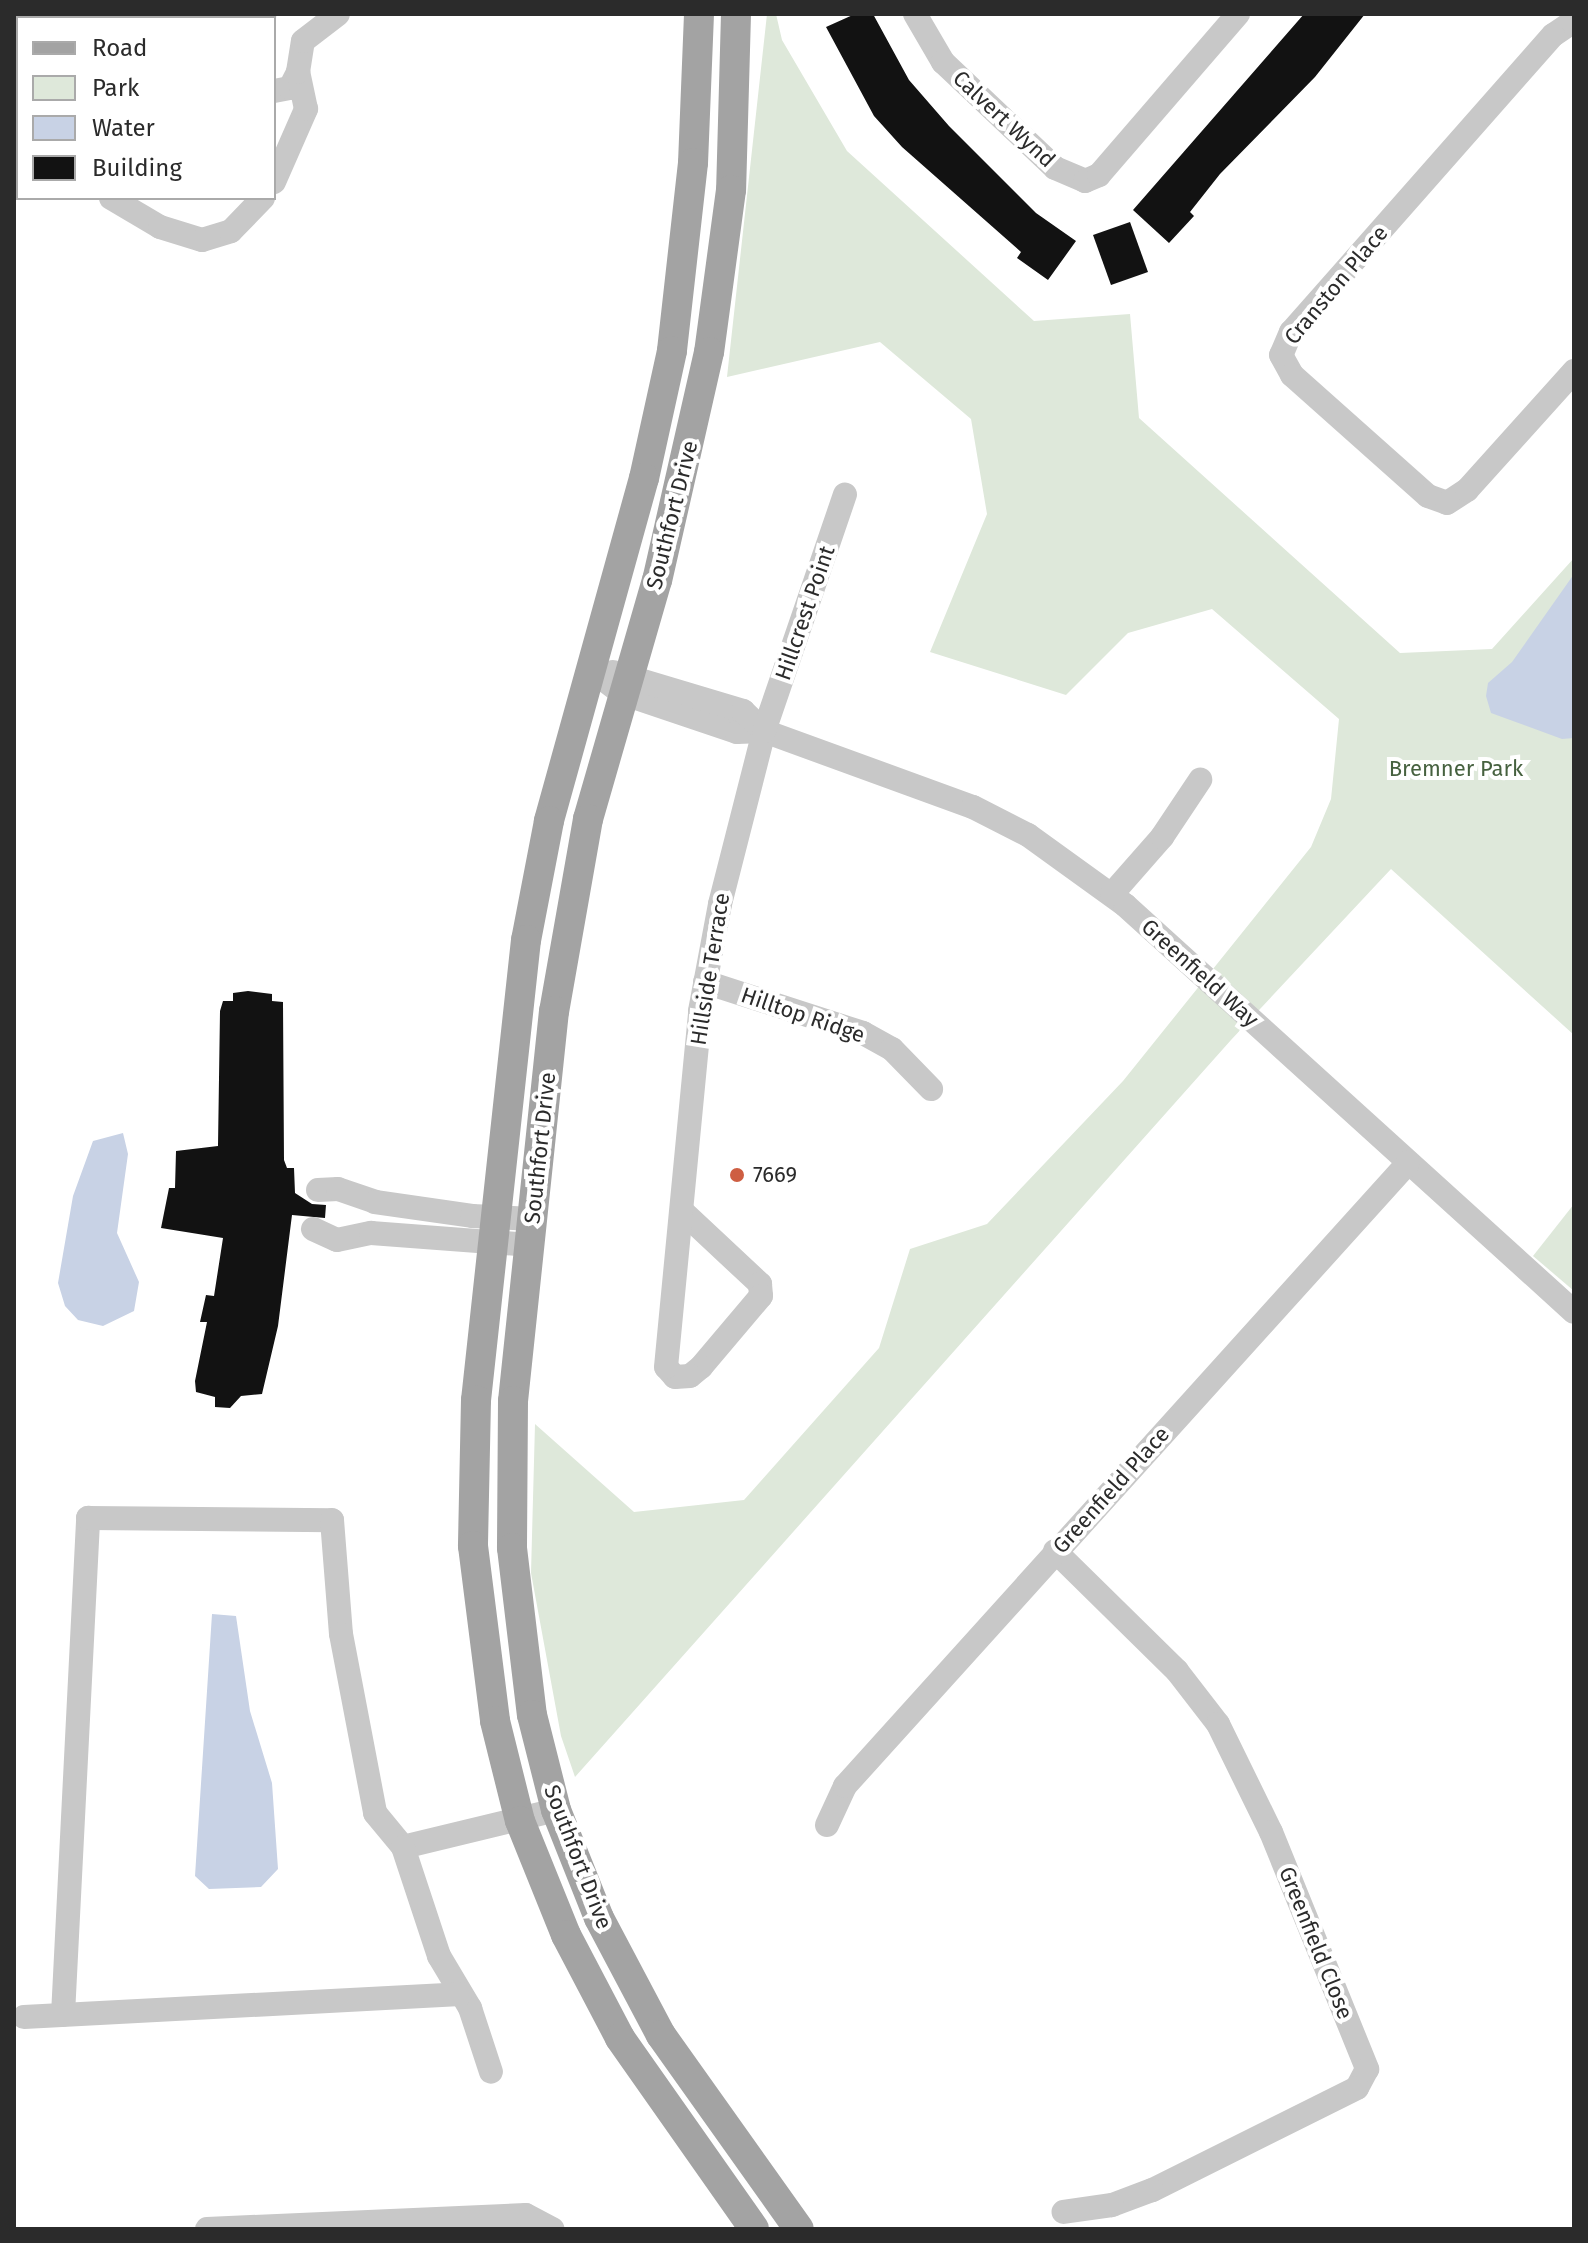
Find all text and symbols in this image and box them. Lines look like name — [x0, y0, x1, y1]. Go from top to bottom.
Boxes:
legend — [16, 16, 276, 200]
text: Road — [92, 34, 147, 62]
street label: Calvert Wynd — [947, 65, 1061, 173]
text: Park — [92, 74, 139, 102]
text: Water — [92, 114, 155, 142]
text: Building — [92, 154, 182, 182]
street label: Cranston Place — [1279, 220, 1393, 350]
street label: Southfort Drive — [641, 438, 703, 592]
street label: Hillcrest Point — [770, 542, 840, 684]
park label: Bremner Park — [1389, 756, 1523, 782]
street label: Hillside Terrace — [685, 891, 735, 1047]
street label: Greenfield Way — [1136, 914, 1264, 1032]
street label: Hilltop Ridge — [738, 981, 868, 1049]
street label: Southfort Drive — [519, 1071, 561, 1225]
place label: 7669 — [753, 1162, 797, 1188]
marker: 7669 — [728, 1166, 746, 1184]
street label: Greenfield Place — [1047, 1421, 1175, 1559]
street label: Southfort Drive — [538, 1781, 618, 1933]
street label: Greenfield Close — [1273, 1863, 1359, 2023]

